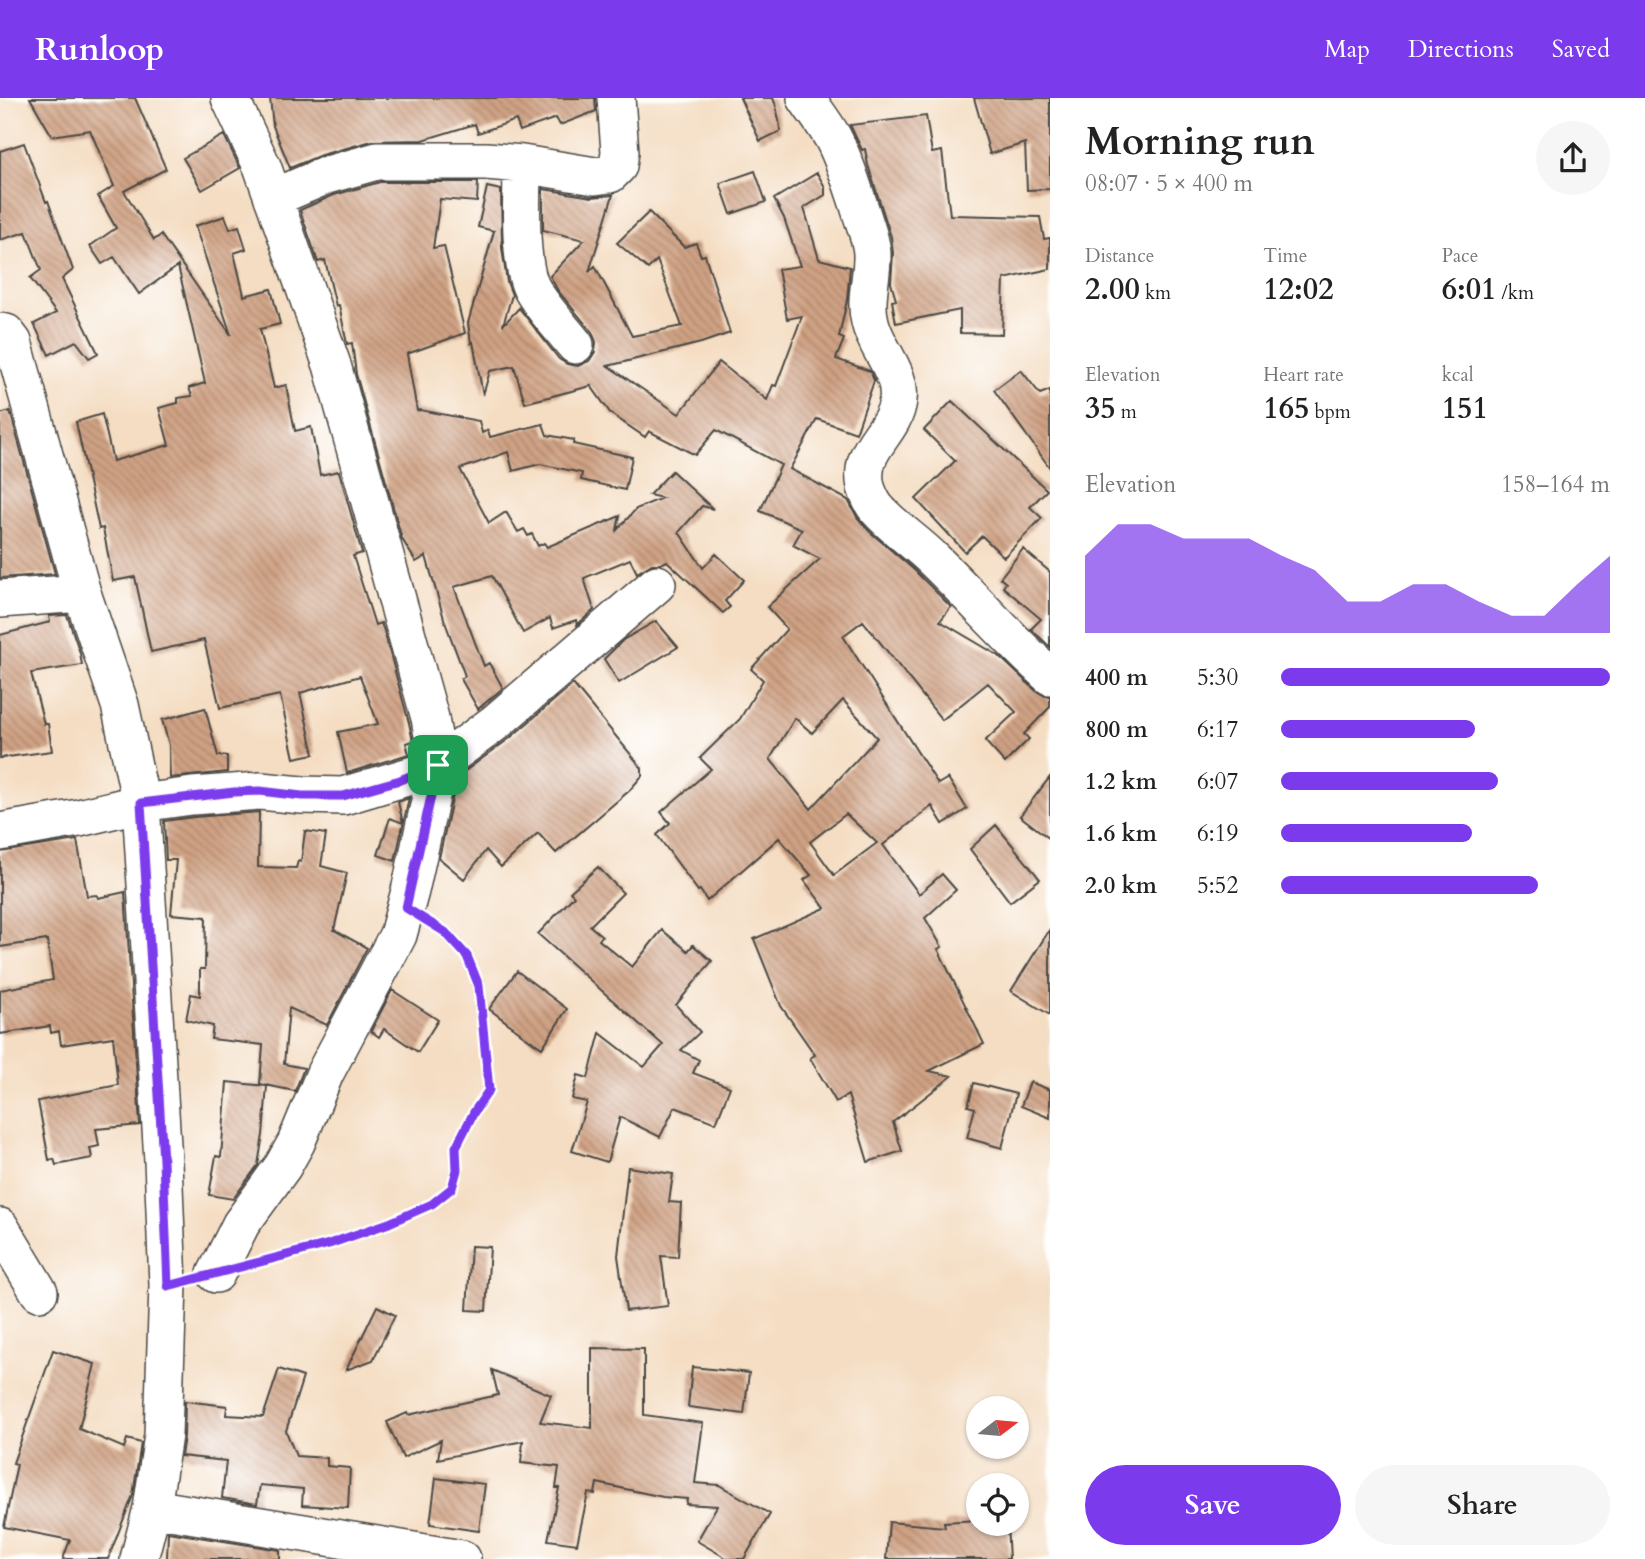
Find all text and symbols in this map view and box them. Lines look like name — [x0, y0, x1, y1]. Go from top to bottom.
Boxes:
text: Runloop — [35, 27, 164, 72]
text: Map — [1324, 33, 1370, 66]
text: Directions — [1408, 33, 1514, 66]
text: Saved — [1552, 33, 1610, 66]
text: Morning run — [1085, 116, 1315, 168]
button: share — [1536, 121, 1610, 195]
text: 08:07 · 5 × 400 m — [1085, 168, 1253, 199]
text: Distance — [1085, 243, 1154, 269]
text: Time — [1263, 243, 1307, 269]
text: Pace — [1442, 243, 1478, 269]
text: 2.00 — [1085, 269, 1140, 310]
text: 12:02 — [1263, 269, 1334, 310]
text: 6:01 — [1442, 269, 1496, 310]
text: km — [1140, 280, 1171, 306]
text: /km — [1496, 280, 1534, 306]
text: Elevation — [1085, 362, 1160, 388]
text: Heart rate — [1263, 362, 1344, 388]
text: kcal — [1442, 362, 1474, 388]
text: 35 — [1085, 388, 1116, 429]
text: 165 — [1263, 388, 1309, 429]
text: 151 — [1442, 388, 1488, 429]
text: m — [1116, 399, 1137, 425]
text: bpm — [1309, 399, 1351, 425]
text: Elevation — [1085, 469, 1176, 500]
text: 158–164 m — [1501, 469, 1610, 500]
text: 400 m — [1085, 662, 1148, 693]
text: 5:30 — [1197, 662, 1238, 693]
text: 800 m — [1085, 714, 1148, 745]
text: 6:17 — [1197, 714, 1238, 745]
pin — [408, 735, 468, 795]
icon: arrive — [419, 746, 457, 784]
text: 1.2 km — [1085, 766, 1157, 797]
text: 6:07 — [1197, 766, 1238, 797]
text: 1.6 km — [1085, 818, 1157, 849]
text: 6:19 — [1197, 818, 1238, 849]
text: 2.0 km — [1085, 870, 1157, 901]
text: 5:52 — [1197, 870, 1238, 901]
north arrow — [966, 1396, 1029, 1460]
map controls — [966, 1396, 1029, 1536]
button: Save — [1085, 1465, 1341, 1545]
button: Share — [1355, 1465, 1610, 1545]
button: locate — [966, 1473, 1029, 1536]

